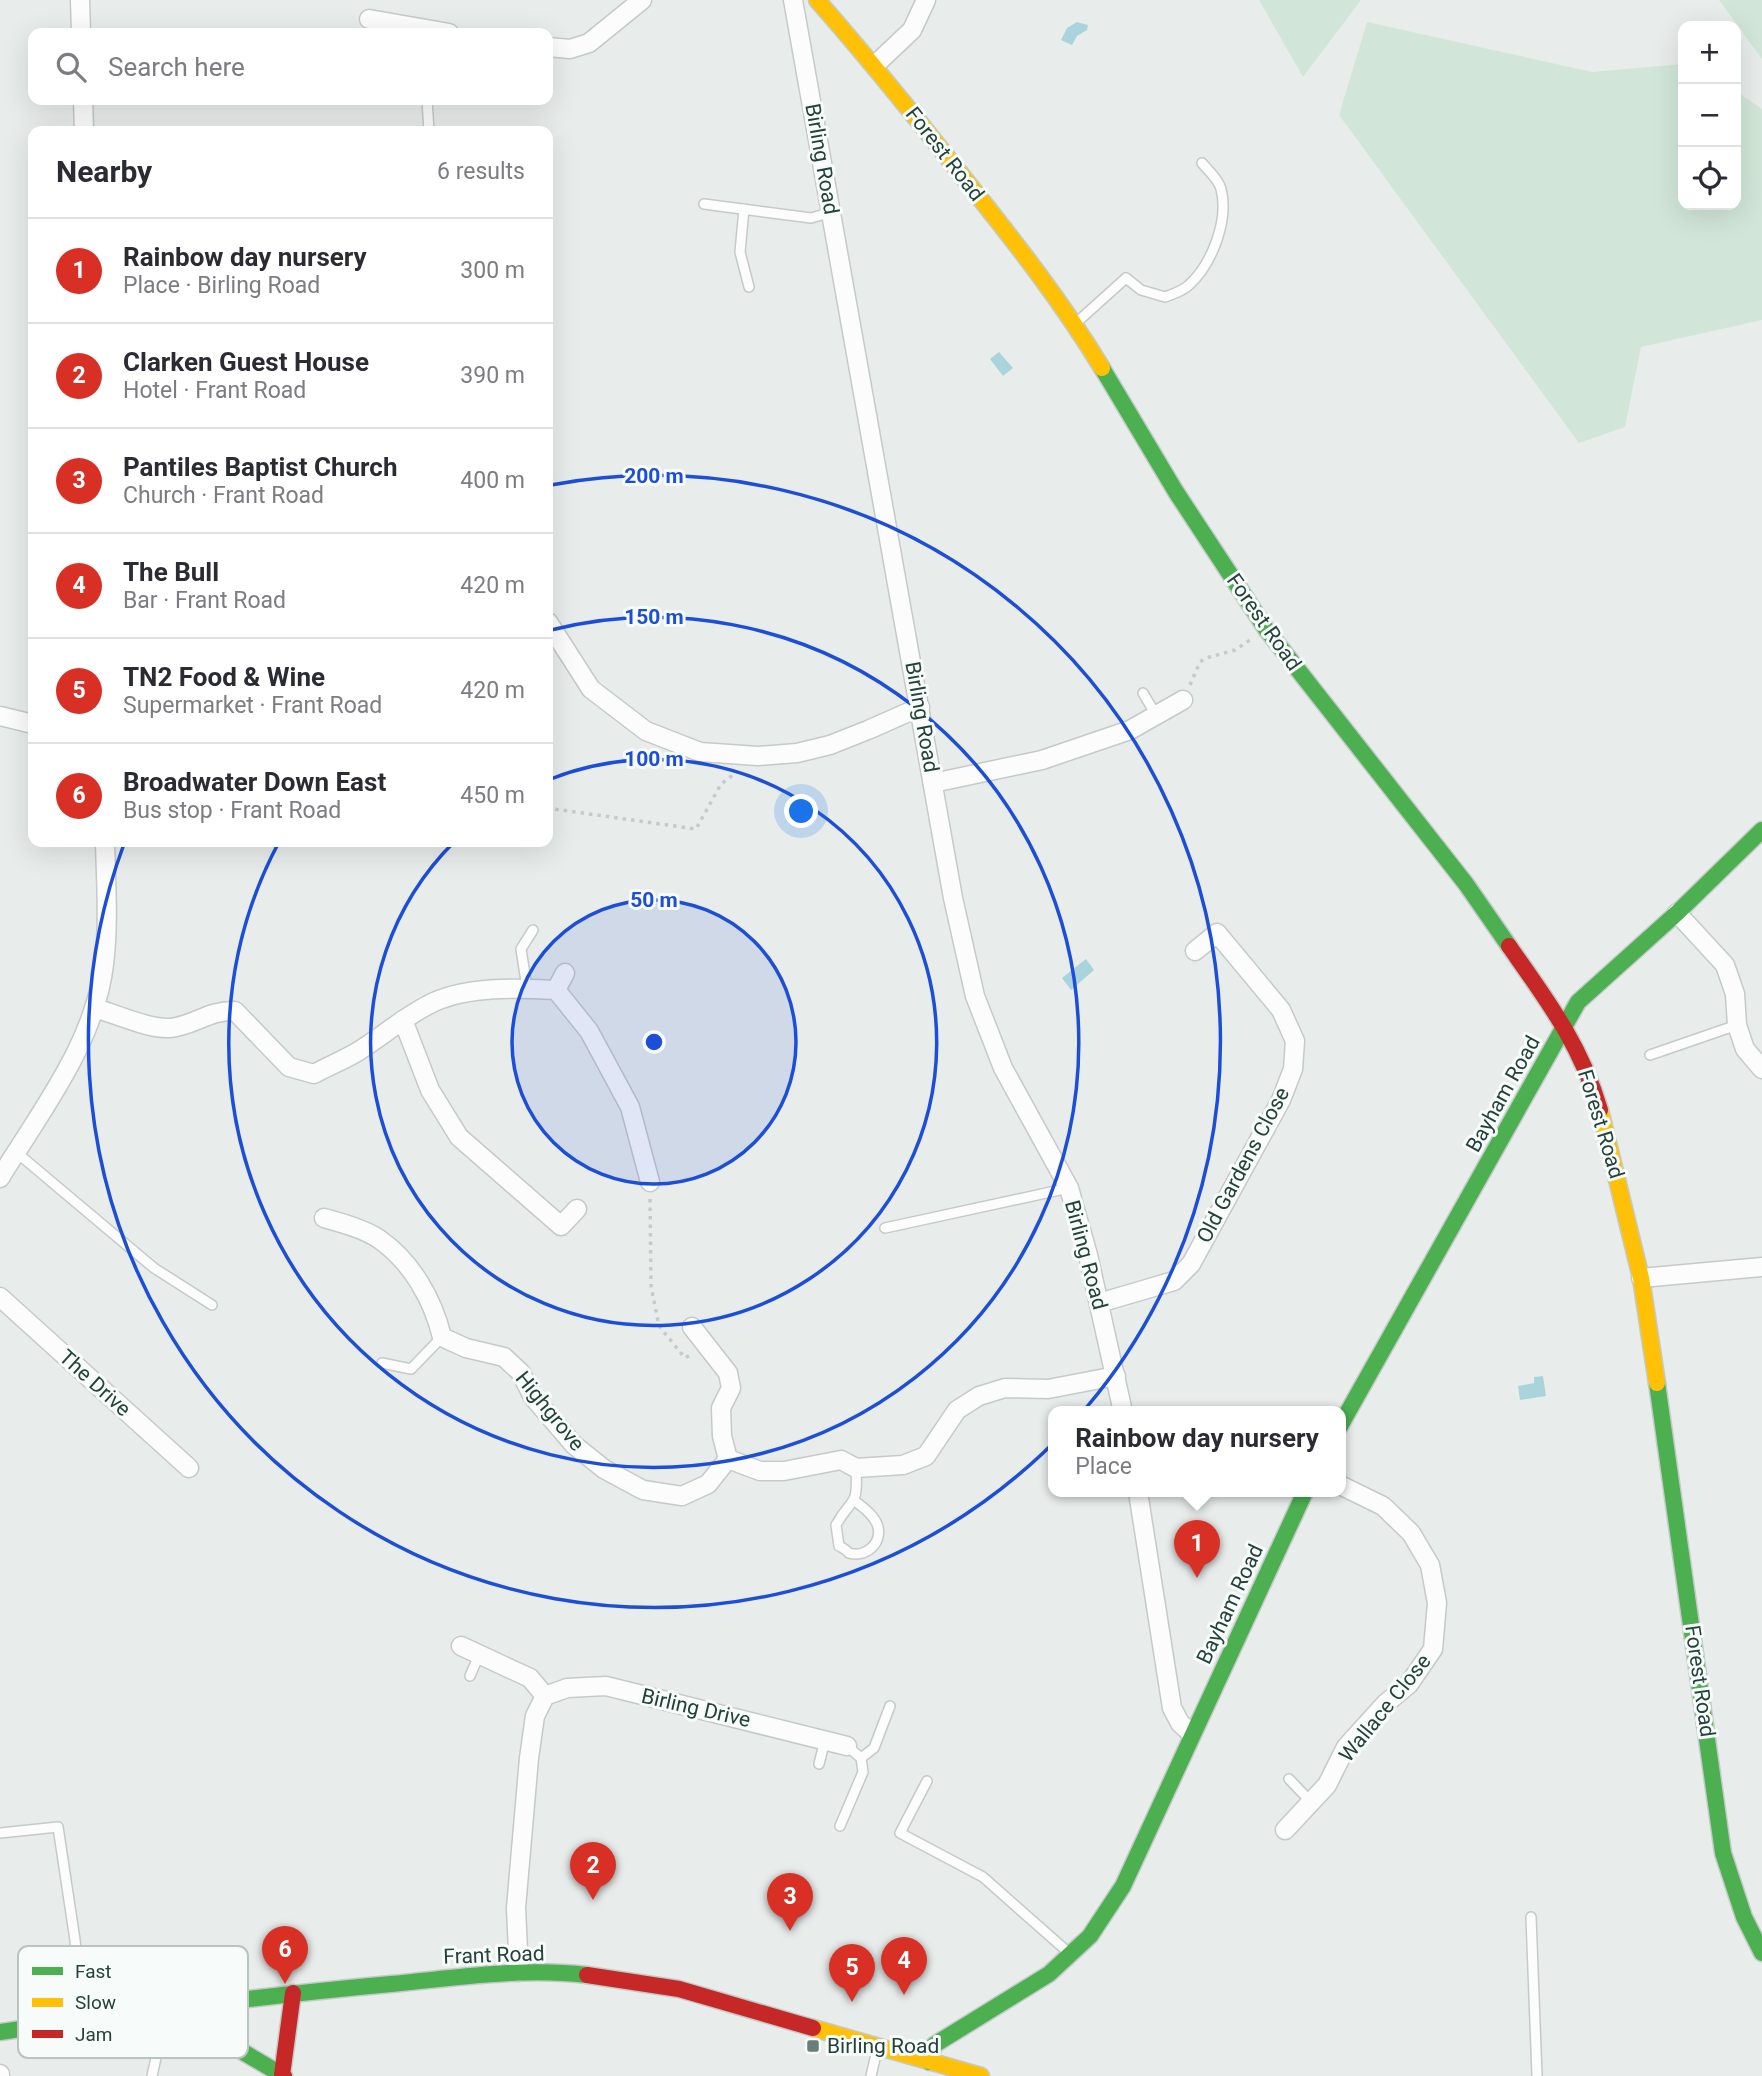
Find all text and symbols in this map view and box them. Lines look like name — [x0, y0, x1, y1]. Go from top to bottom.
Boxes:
map controls — [1678, 21, 1741, 210]
button: + — [1678, 21, 1741, 84]
search box — [28, 28, 553, 105]
icon: search — [52, 48, 90, 86]
text: Search here — [108, 52, 245, 82]
button: − — [1678, 84, 1741, 147]
street label: Birling Road — [800, 102, 844, 216]
street label: Forest Road — [901, 102, 989, 206]
button: locate — [1678, 147, 1741, 210]
text: Nearby — [56, 154, 152, 189]
text: 6 results — [437, 158, 525, 185]
text: Rainbow day nursery — [123, 242, 367, 272]
text: 1 — [72, 257, 86, 284]
text: 300 m — [460, 257, 525, 284]
text: Place · Birling Road — [123, 272, 320, 299]
text: Clarken Guest House — [123, 347, 369, 377]
text: 2 — [72, 362, 86, 389]
text: 390 m — [460, 362, 525, 389]
text: Hotel · Frant Road — [123, 377, 306, 404]
text: Pantiles Baptist Church — [123, 452, 397, 482]
text: 200 m — [624, 464, 684, 488]
text: 3 — [72, 467, 86, 494]
text: 400 m — [460, 467, 525, 494]
text: Church · Frant Road — [123, 482, 324, 509]
text: The Bull — [123, 557, 219, 587]
street label: Forest Road — [1222, 569, 1306, 675]
text: 4 — [72, 572, 86, 599]
text: 420 m — [460, 572, 525, 599]
text: Bar · Frant Road — [123, 587, 286, 614]
text: 150 m — [624, 605, 684, 629]
street label: Birling Road — [900, 660, 944, 774]
text: TN2 Food & Wine — [123, 662, 325, 692]
text: 5 — [72, 677, 86, 704]
text: 420 m — [460, 677, 525, 704]
text: Supermarket · Frant Road — [123, 692, 382, 719]
text: 100 m — [624, 747, 684, 771]
text: Broadwater Down East — [123, 767, 386, 797]
text: 6 — [72, 782, 86, 809]
text: 450 m — [460, 782, 525, 809]
your location — [784, 794, 818, 828]
text: Bus stop · Frant Road — [123, 797, 341, 824]
text: 50 m — [630, 888, 678, 912]
centre of rings — [642, 1030, 666, 1054]
street label: Bayham Road — [1461, 1032, 1545, 1156]
street label: Forest Road — [1573, 1067, 1629, 1181]
street label: Old Gardens Close — [1192, 1083, 1294, 1247]
street label: Birling Road — [1060, 1198, 1112, 1312]
street label: The Drive — [54, 1345, 136, 1421]
street label: Highgrove — [511, 1366, 589, 1456]
popup — [1048, 1406, 1346, 1497]
text: Rainbow day nursery — [1075, 1423, 1319, 1453]
text: Place — [1075, 1453, 1132, 1480]
pin: 1 — [1174, 1520, 1220, 1578]
street label: Bayham Road — [1192, 1540, 1268, 1668]
street label: Forest Road — [1680, 1624, 1720, 1738]
street label: Wallace Close — [1334, 1649, 1436, 1767]
street label: Birling Drive — [639, 1684, 753, 1732]
pin: 2 — [570, 1842, 616, 1900]
pin: 3 — [767, 1873, 813, 1931]
pin: 6 — [262, 1926, 308, 1984]
pin: 4 — [881, 1937, 927, 1995]
street label: Frant Road — [443, 1941, 545, 1969]
pin: 5 — [829, 1944, 875, 2002]
legend — [18, 1946, 248, 2058]
text: Fast — [75, 1960, 112, 1983]
text: Slow — [75, 1991, 116, 2014]
text: Jam — [75, 2023, 112, 2046]
place label: Birling Road — [827, 2034, 939, 2058]
marker: Birling Road — [805, 2038, 821, 2054]

